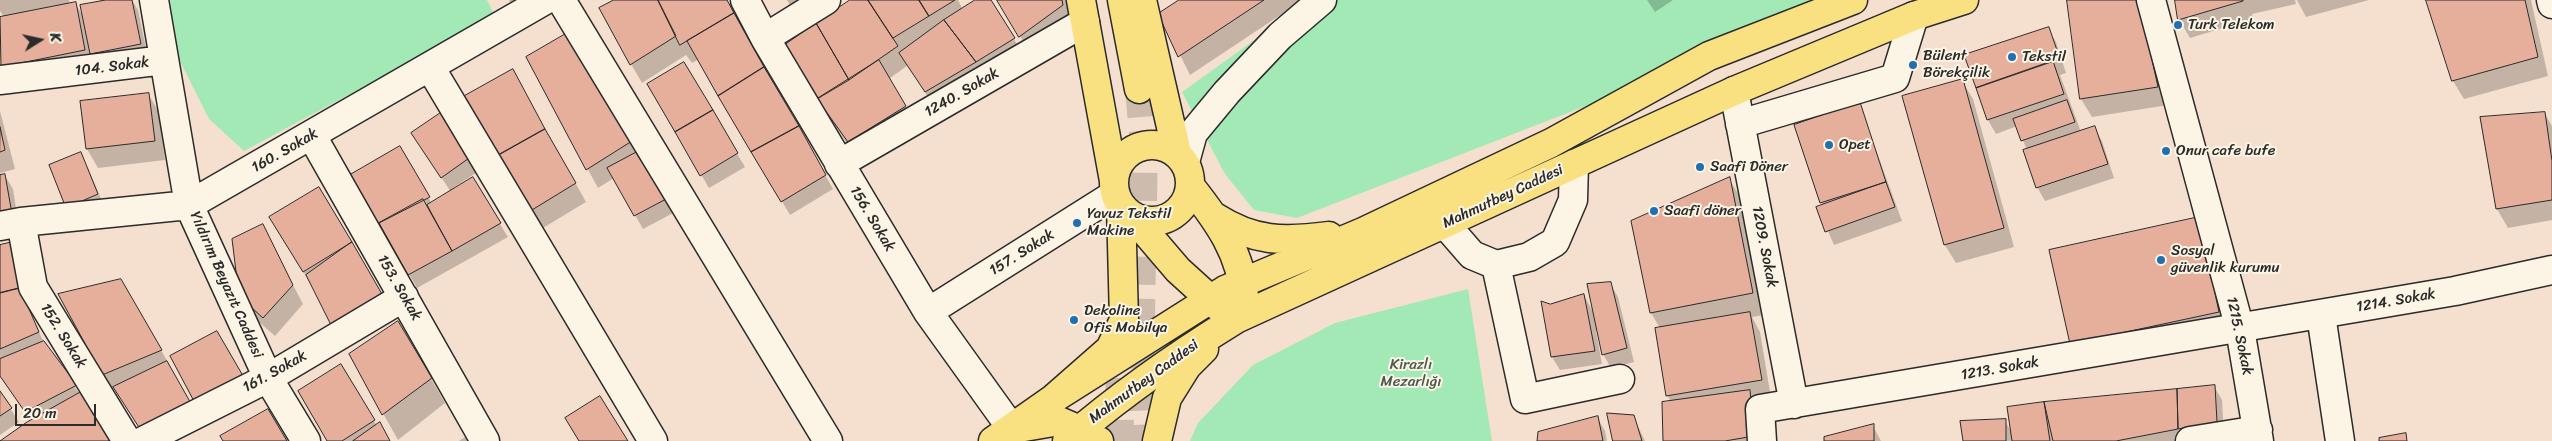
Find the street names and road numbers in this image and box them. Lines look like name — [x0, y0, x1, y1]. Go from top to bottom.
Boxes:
street label: 104. Sokak — [74, 54, 150, 80]
street label: 1240. Sokak — [922, 64, 1002, 122]
street label: 160. Sokak — [249, 125, 321, 177]
street label: Mahmutbey Caddesi — [1440, 161, 1566, 233]
street label: 156. Sokak — [845, 183, 899, 255]
street label: 1209. Sokak — [1747, 205, 1781, 289]
street label: Yıldırım Beyazıt Caddesi — [186, 209, 266, 361]
street label: 157. Sokak — [986, 226, 1058, 280]
street label: 153. Sokak — [373, 252, 425, 324]
street label: 1214. Sokak — [2355, 285, 2437, 317]
street label: 1215. Sokak — [2222, 295, 2256, 377]
street label: 152. Sokak — [36, 300, 90, 372]
street label: Mahmutbey Caddesi — [1086, 336, 1202, 428]
street label: 161. Sokak — [240, 347, 310, 397]
street label: 1213. Sokak — [1960, 353, 2040, 385]

